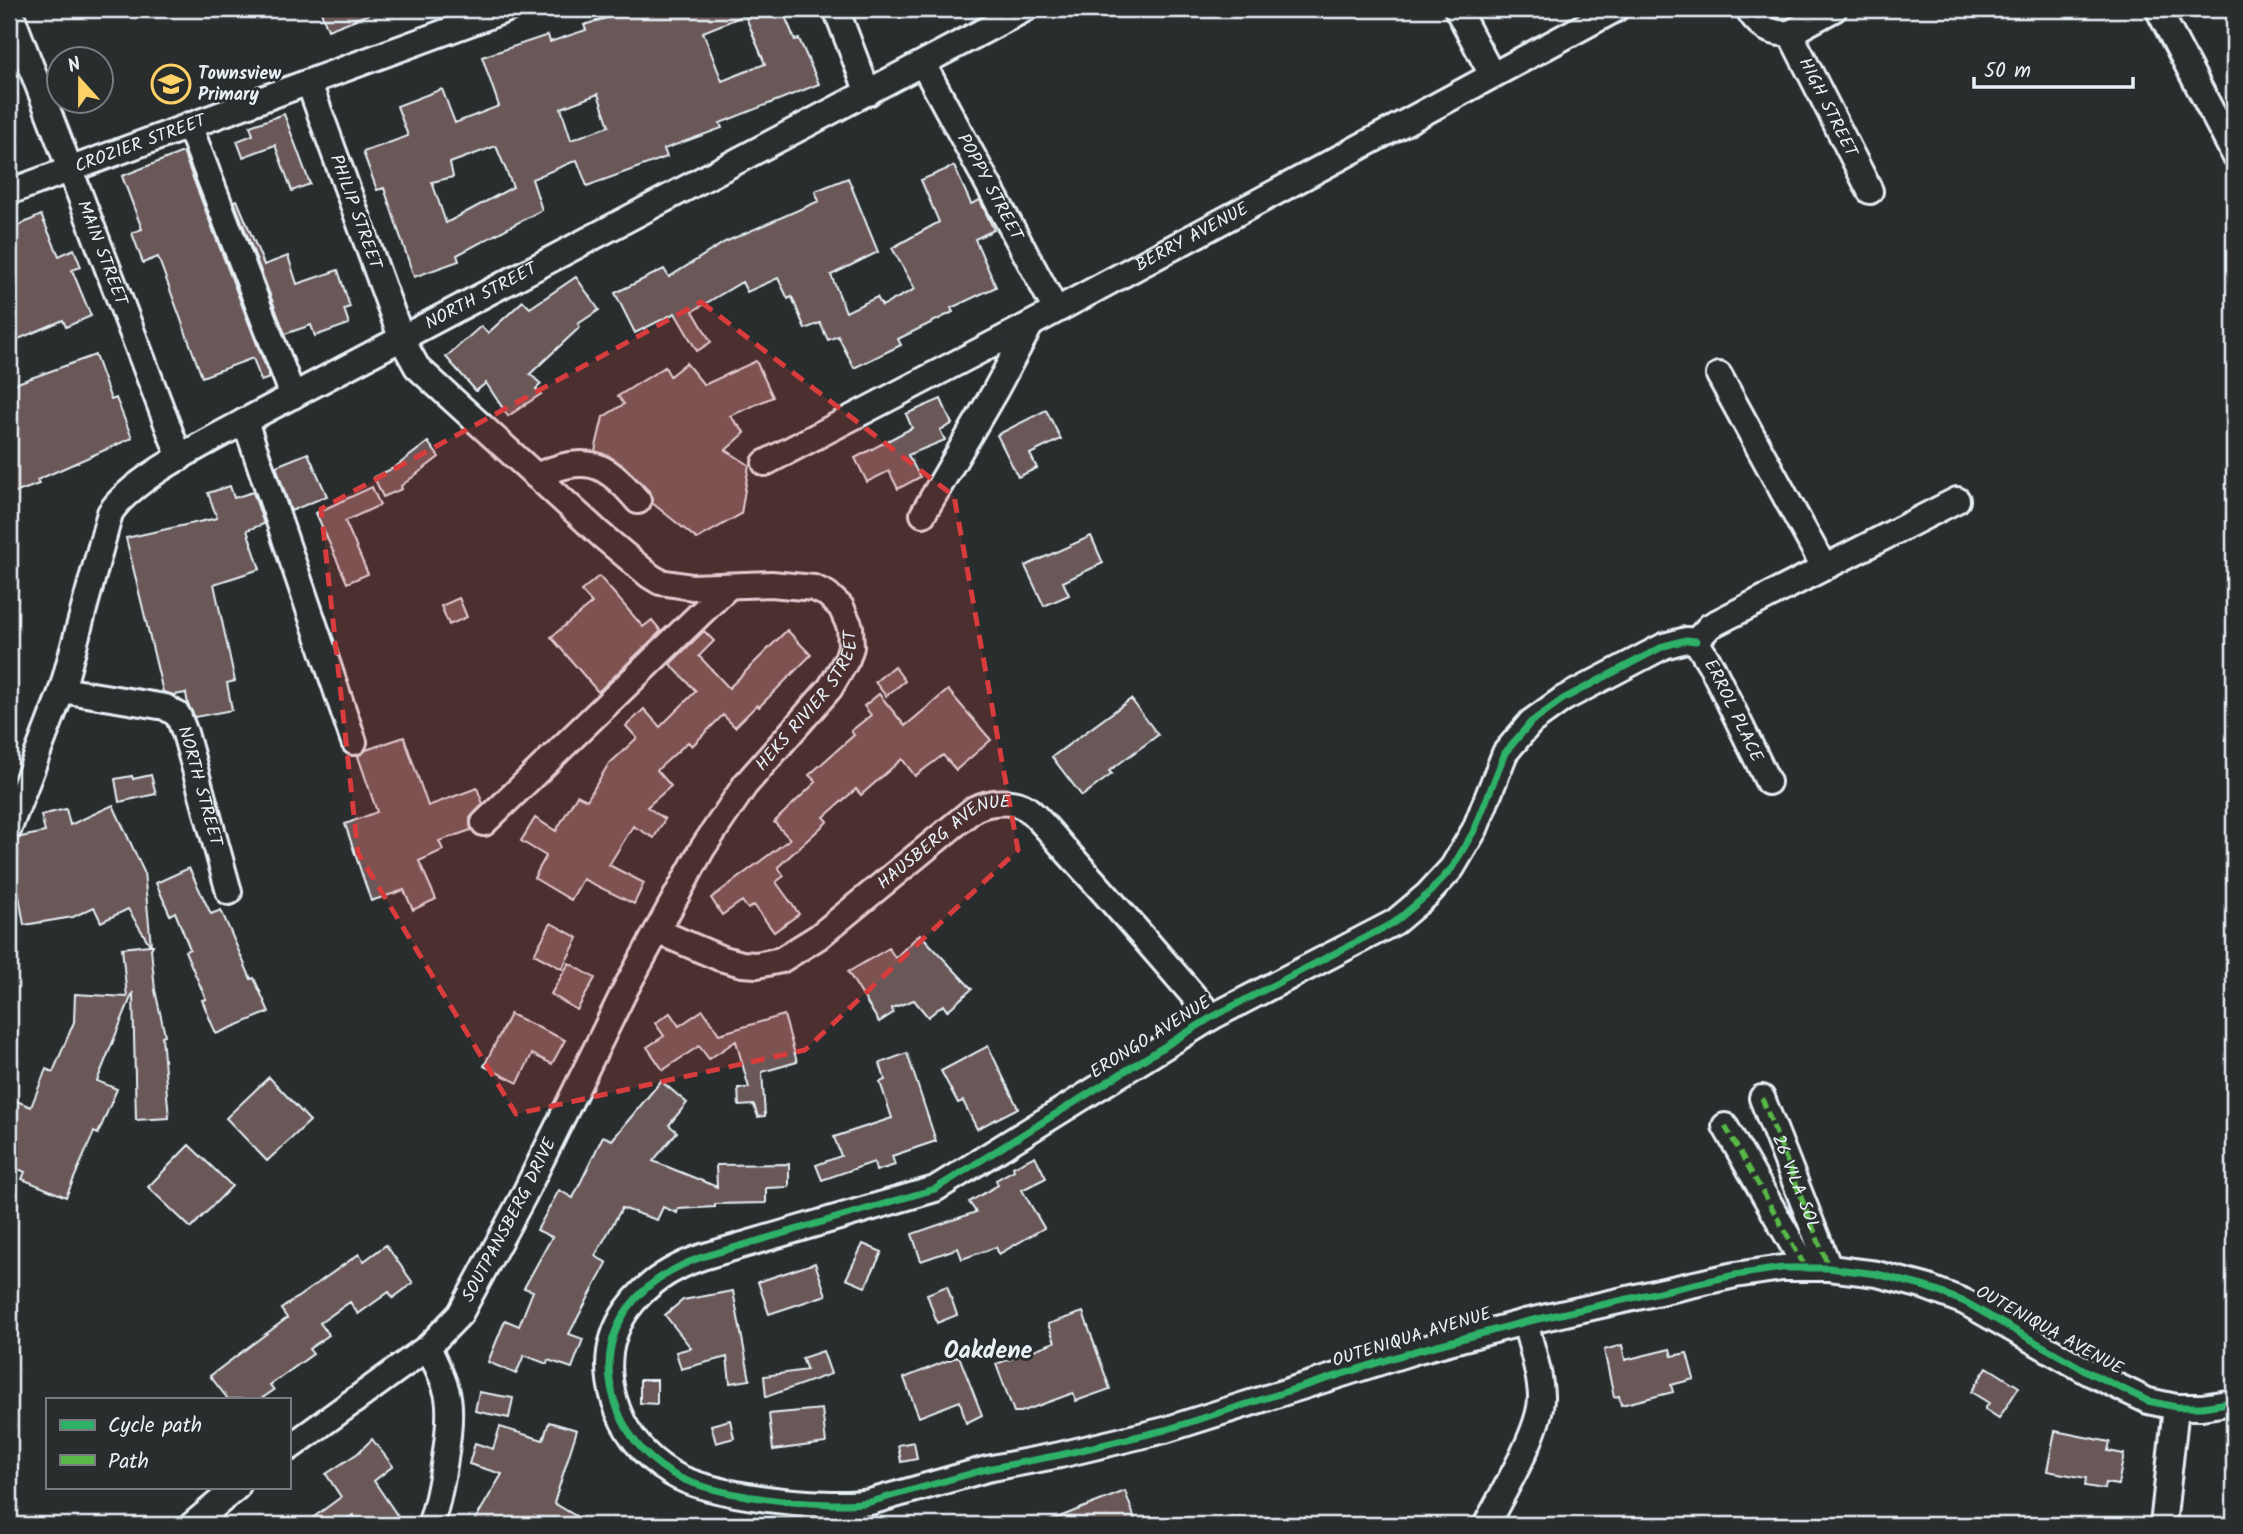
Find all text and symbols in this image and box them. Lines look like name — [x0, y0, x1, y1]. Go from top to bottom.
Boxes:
north arrow — [46, 46, 116, 116]
scale bar — [1974, 46, 2133, 90]
text: N — [64, 50, 86, 82]
street label: HIGH STREET — [1790, 52, 1866, 163]
text: 50 m — [1984, 55, 2031, 88]
place label: Townsview Primary — [198, 60, 281, 110]
school or university icon: Townsview Primary — [150, 63, 192, 105]
street label: CROZIER STREET — [71, 106, 211, 181]
street label: POPPY STREET — [949, 128, 1031, 247]
street label: PHILIP STREET — [321, 151, 390, 275]
street label: BERRY AVENUE — [1130, 195, 1254, 280]
street label: MAIN STREET — [69, 196, 136, 311]
street label: NORTH STREET — [420, 254, 544, 338]
street label: HEKS RIVIER STREET — [748, 628, 866, 778]
street label: ERROL PLACE — [1696, 653, 1771, 767]
street label: NORTH STREET — [169, 722, 230, 851]
street label: HAUSBERG AVENUE — [871, 788, 1011, 897]
street label: ERONGO AVENUE — [1085, 989, 1218, 1087]
street label: 26 VILA SOL — [1763, 1130, 1827, 1235]
street label: SOUTPANSBERG DRIVE — [454, 1132, 565, 1308]
street label: OUTENIQUA AVENUE — [1970, 1278, 2128, 1384]
street label: OUTENIQUA AVENUE — [1329, 1300, 1495, 1376]
district label: Oakdene — [944, 1332, 1033, 1371]
legend — [46, 1398, 290, 1488]
text: Cycle path — [108, 1410, 202, 1443]
text: Path — [108, 1446, 149, 1479]

